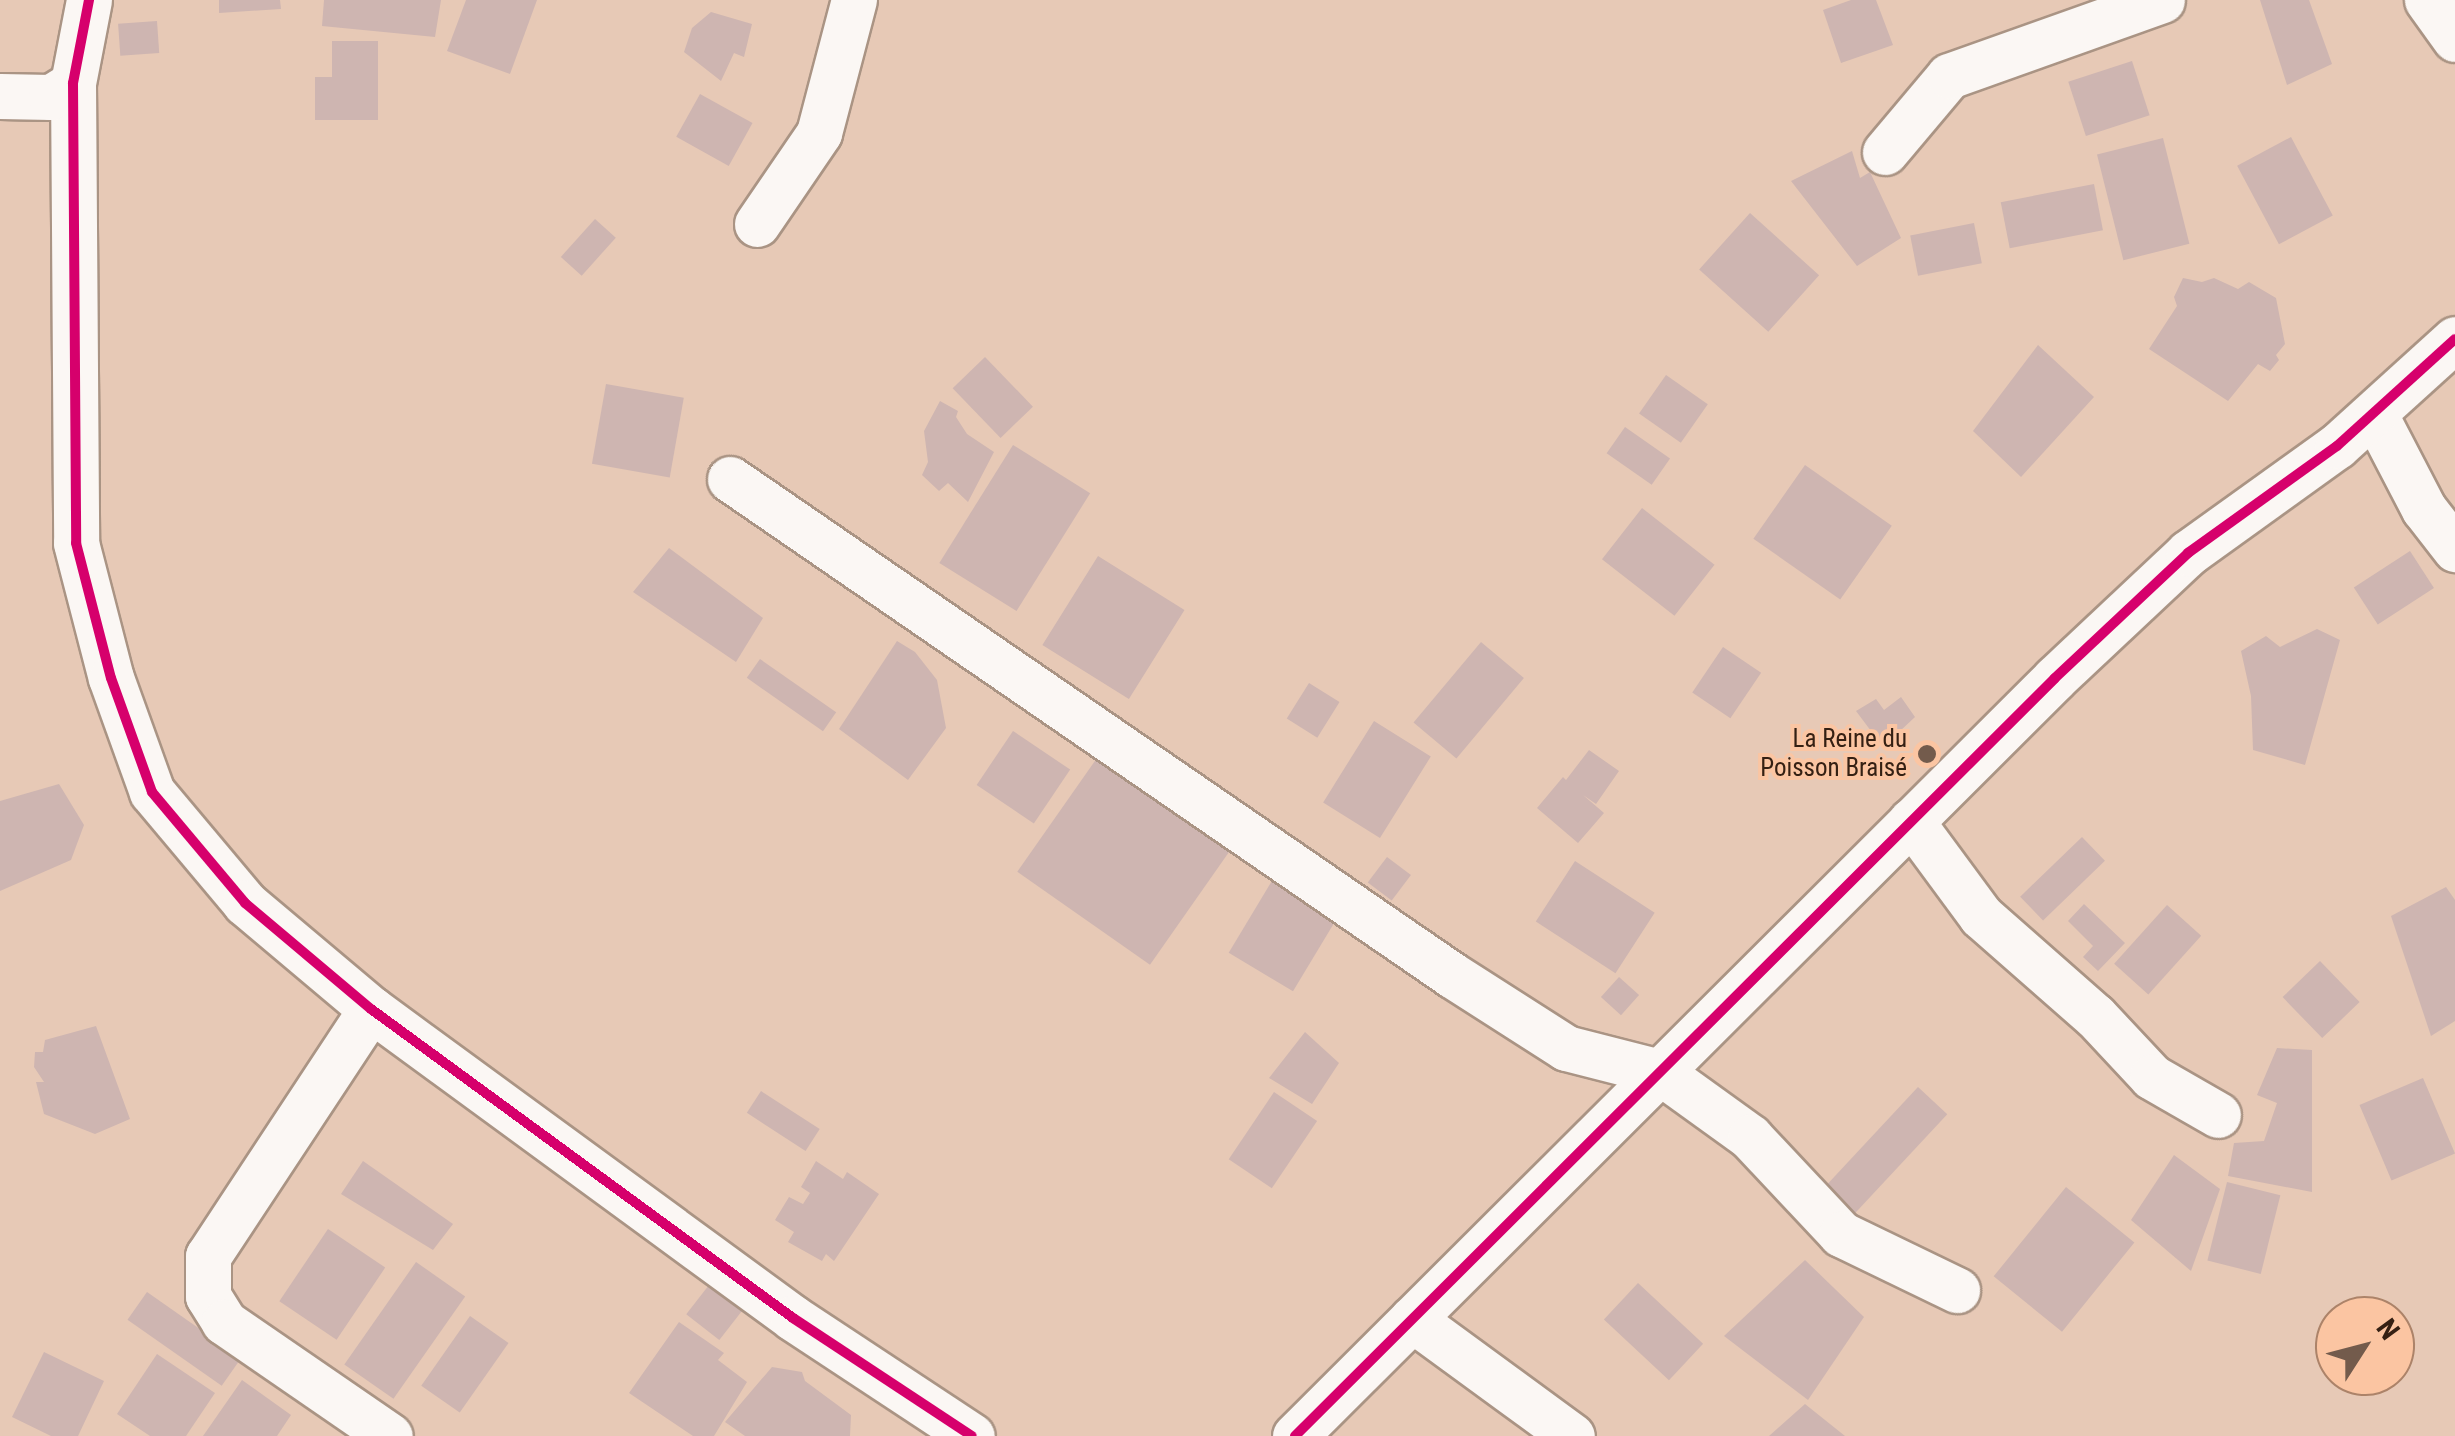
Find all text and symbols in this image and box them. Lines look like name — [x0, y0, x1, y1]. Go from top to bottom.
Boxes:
place label: La Reine du Poisson Braisé — [1760, 725, 1907, 784]
marker: La Reine du Poisson Braisé — [1916, 743, 1938, 765]
north arrow — [2315, 1296, 2415, 1396]
text: N — [2370, 1313, 2406, 1346]

